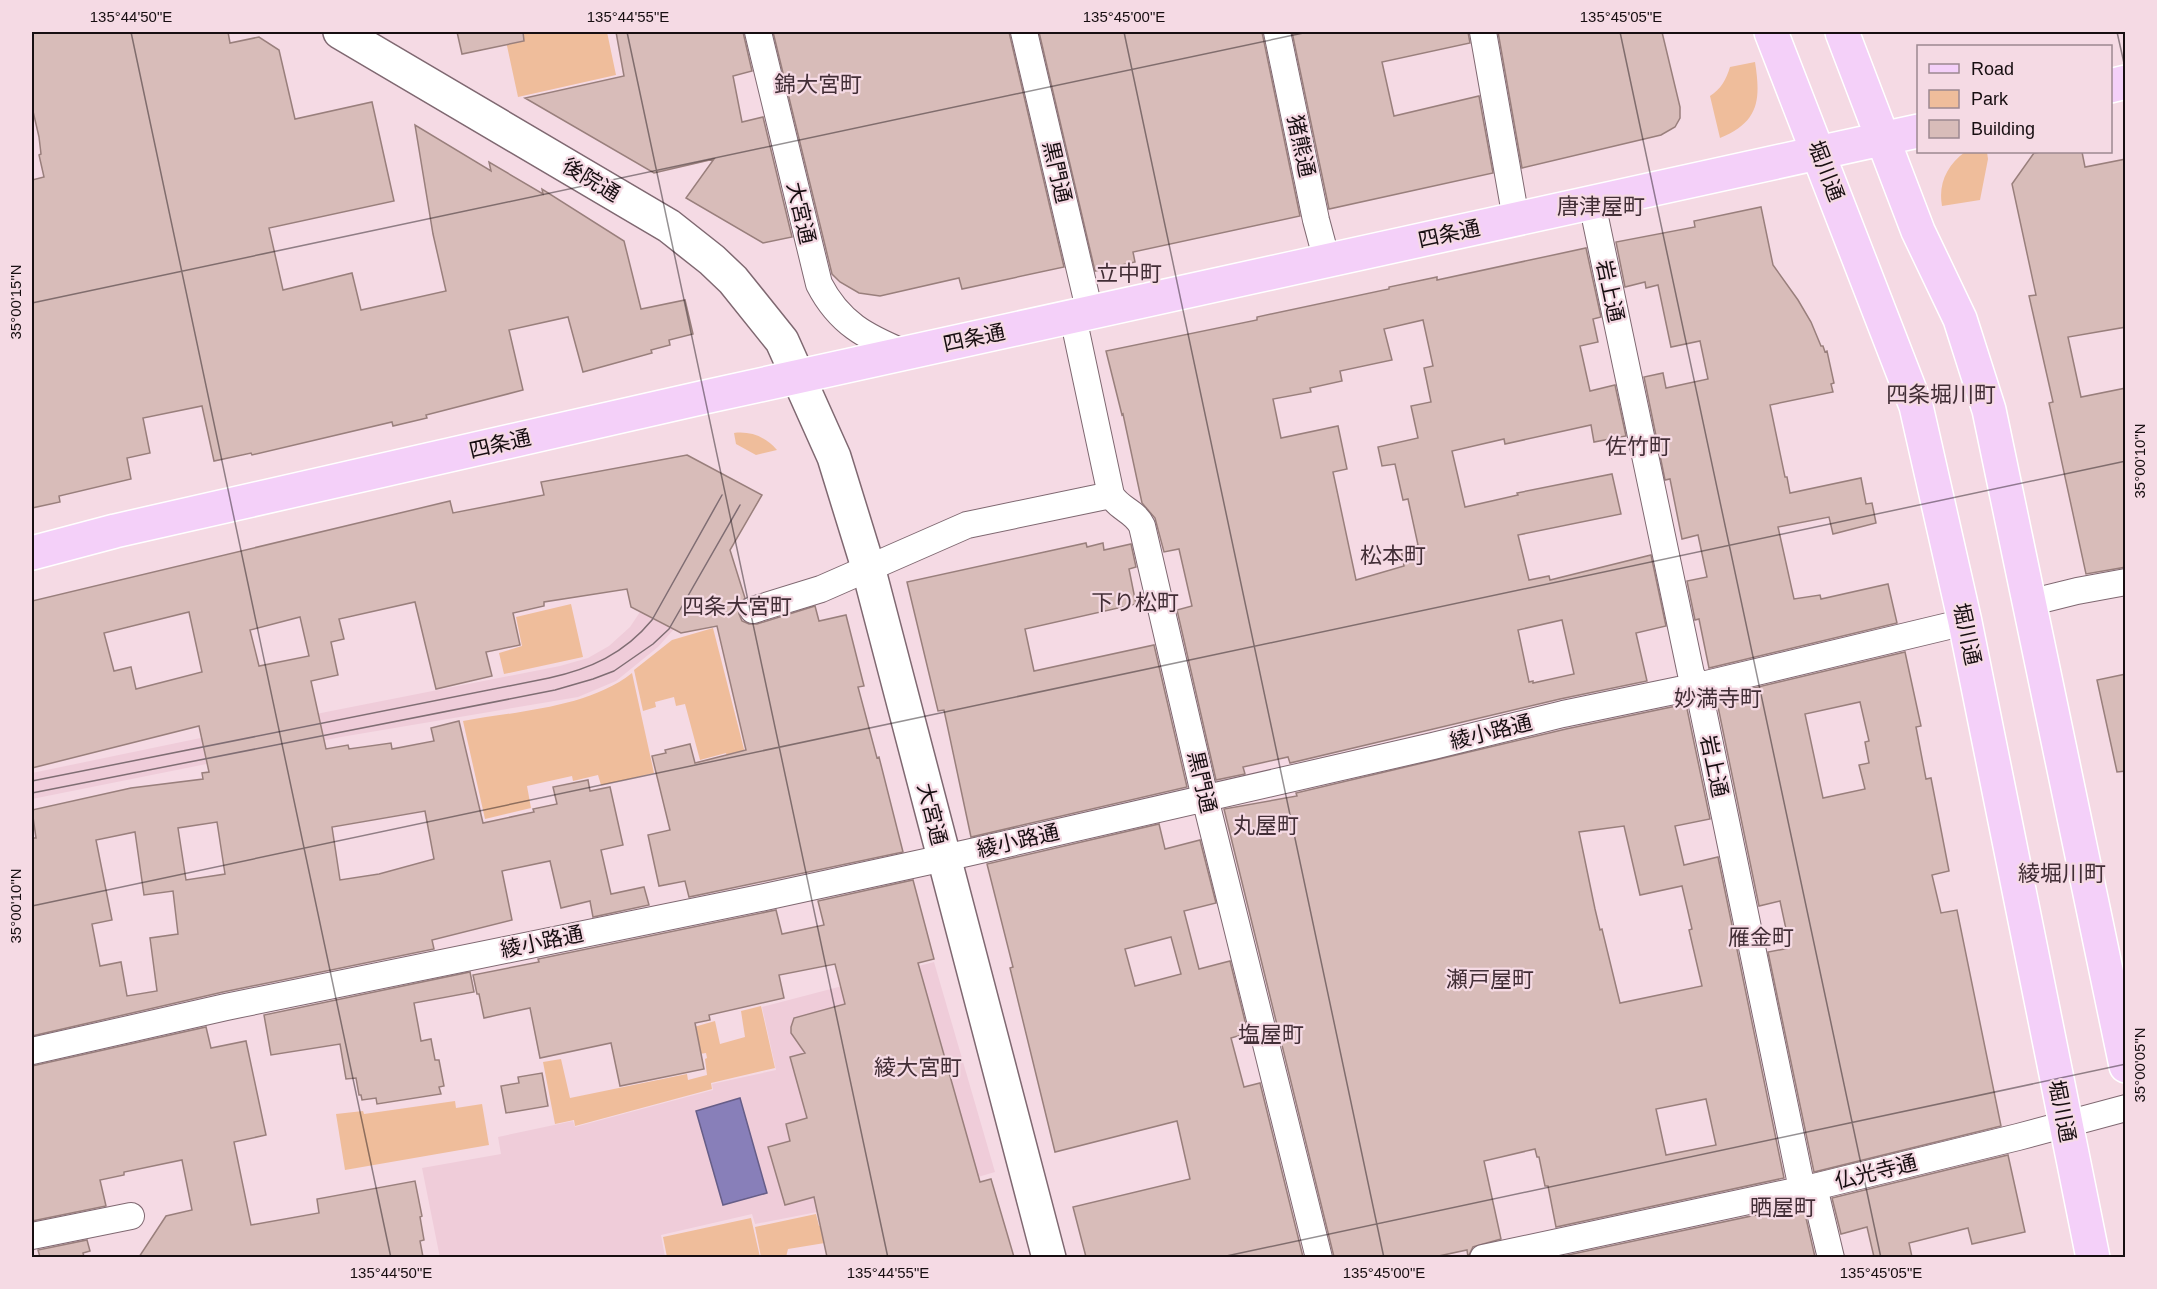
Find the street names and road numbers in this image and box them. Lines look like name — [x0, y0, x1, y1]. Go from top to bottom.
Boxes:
street label: 猪熊通 — [1284, 113, 1319, 179]
street label: 堀川通 — [1804, 137, 1848, 204]
street label: 黒門通 — [1039, 139, 1076, 205]
street label: 後院通 — [558, 153, 624, 206]
street label: 大宮通 — [783, 180, 820, 246]
street label: 四条通 — [1416, 216, 1482, 251]
street label: 岩上通 — [1593, 258, 1628, 324]
street label: 四条通 — [941, 320, 1007, 355]
street label: 四条通 — [467, 425, 533, 462]
street label: 堀川通 — [1950, 601, 1985, 667]
street label: 綾小路通 — [1447, 710, 1534, 753]
street label: 岩上通 — [1697, 733, 1732, 799]
street label: 黒門通 — [1184, 749, 1221, 815]
street label: 大宮通 — [914, 781, 951, 847]
street label: 綾小路通 — [974, 820, 1061, 861]
street label: 綾小路通 — [498, 922, 585, 961]
street label: 堀川通 — [2045, 1078, 2080, 1144]
street label: 仏光寺通 — [1832, 1150, 1919, 1193]

